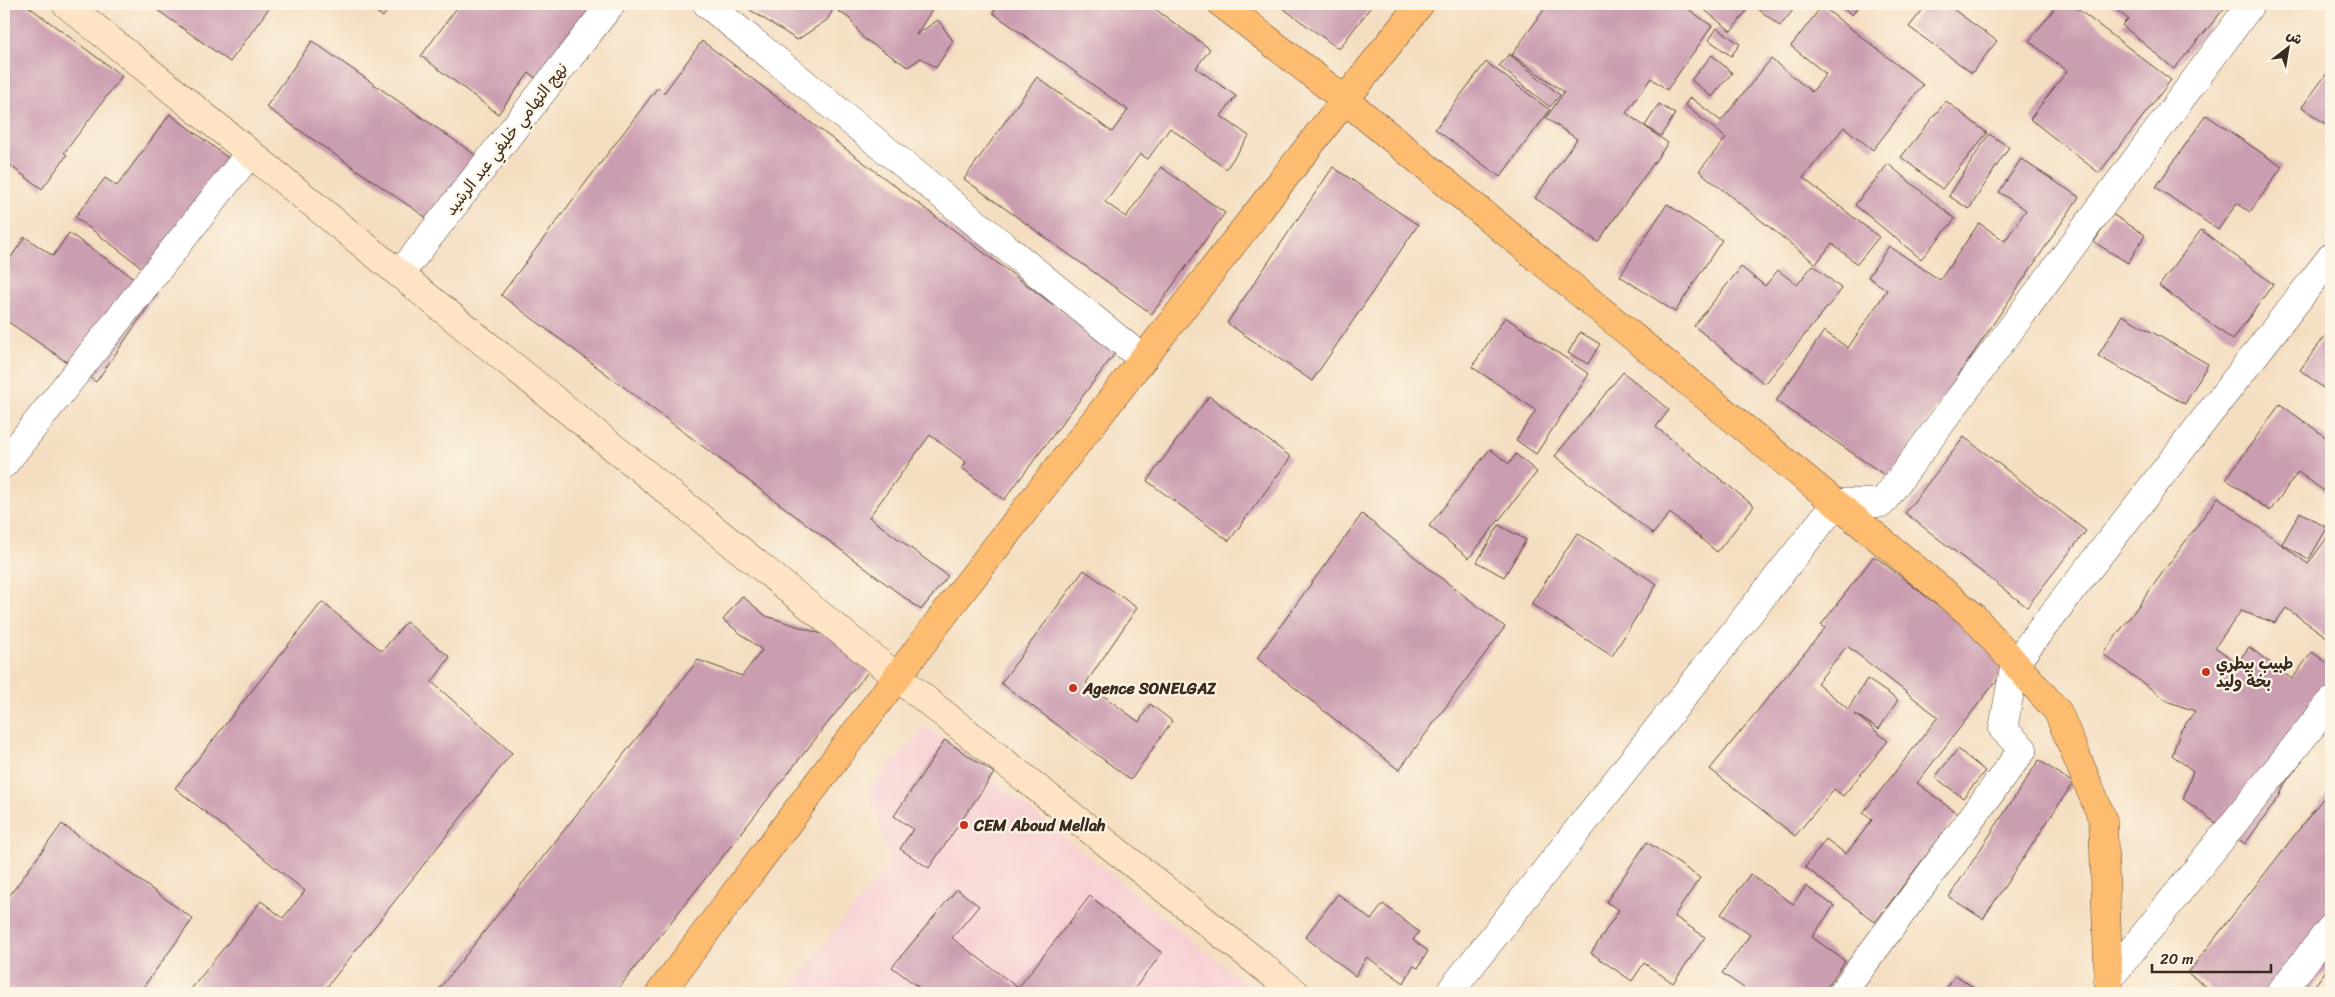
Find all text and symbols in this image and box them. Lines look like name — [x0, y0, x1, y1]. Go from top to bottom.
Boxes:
north arrow — [2262, 22, 2312, 72]
text: ش — [2281, 23, 2307, 52]
street label: نهج التهامي خليفي عبد الرشيد — [437, 56, 575, 222]
place label: طبيب بيطري بخة وليد — [2216, 649, 2294, 696]
marker: طبيب بيطري بخة وليد — [2200, 666, 2212, 678]
place label: Agence SONELGAZ — [1082, 674, 1217, 703]
marker: Agence SONELGAZ — [1067, 682, 1079, 694]
place label: CEM Aboud Mellah — [973, 811, 1106, 840]
marker: CEM Aboud Mellah — [958, 819, 970, 831]
scale bar — [2152, 942, 2271, 974]
text: 20 m — [2160, 946, 2194, 972]

